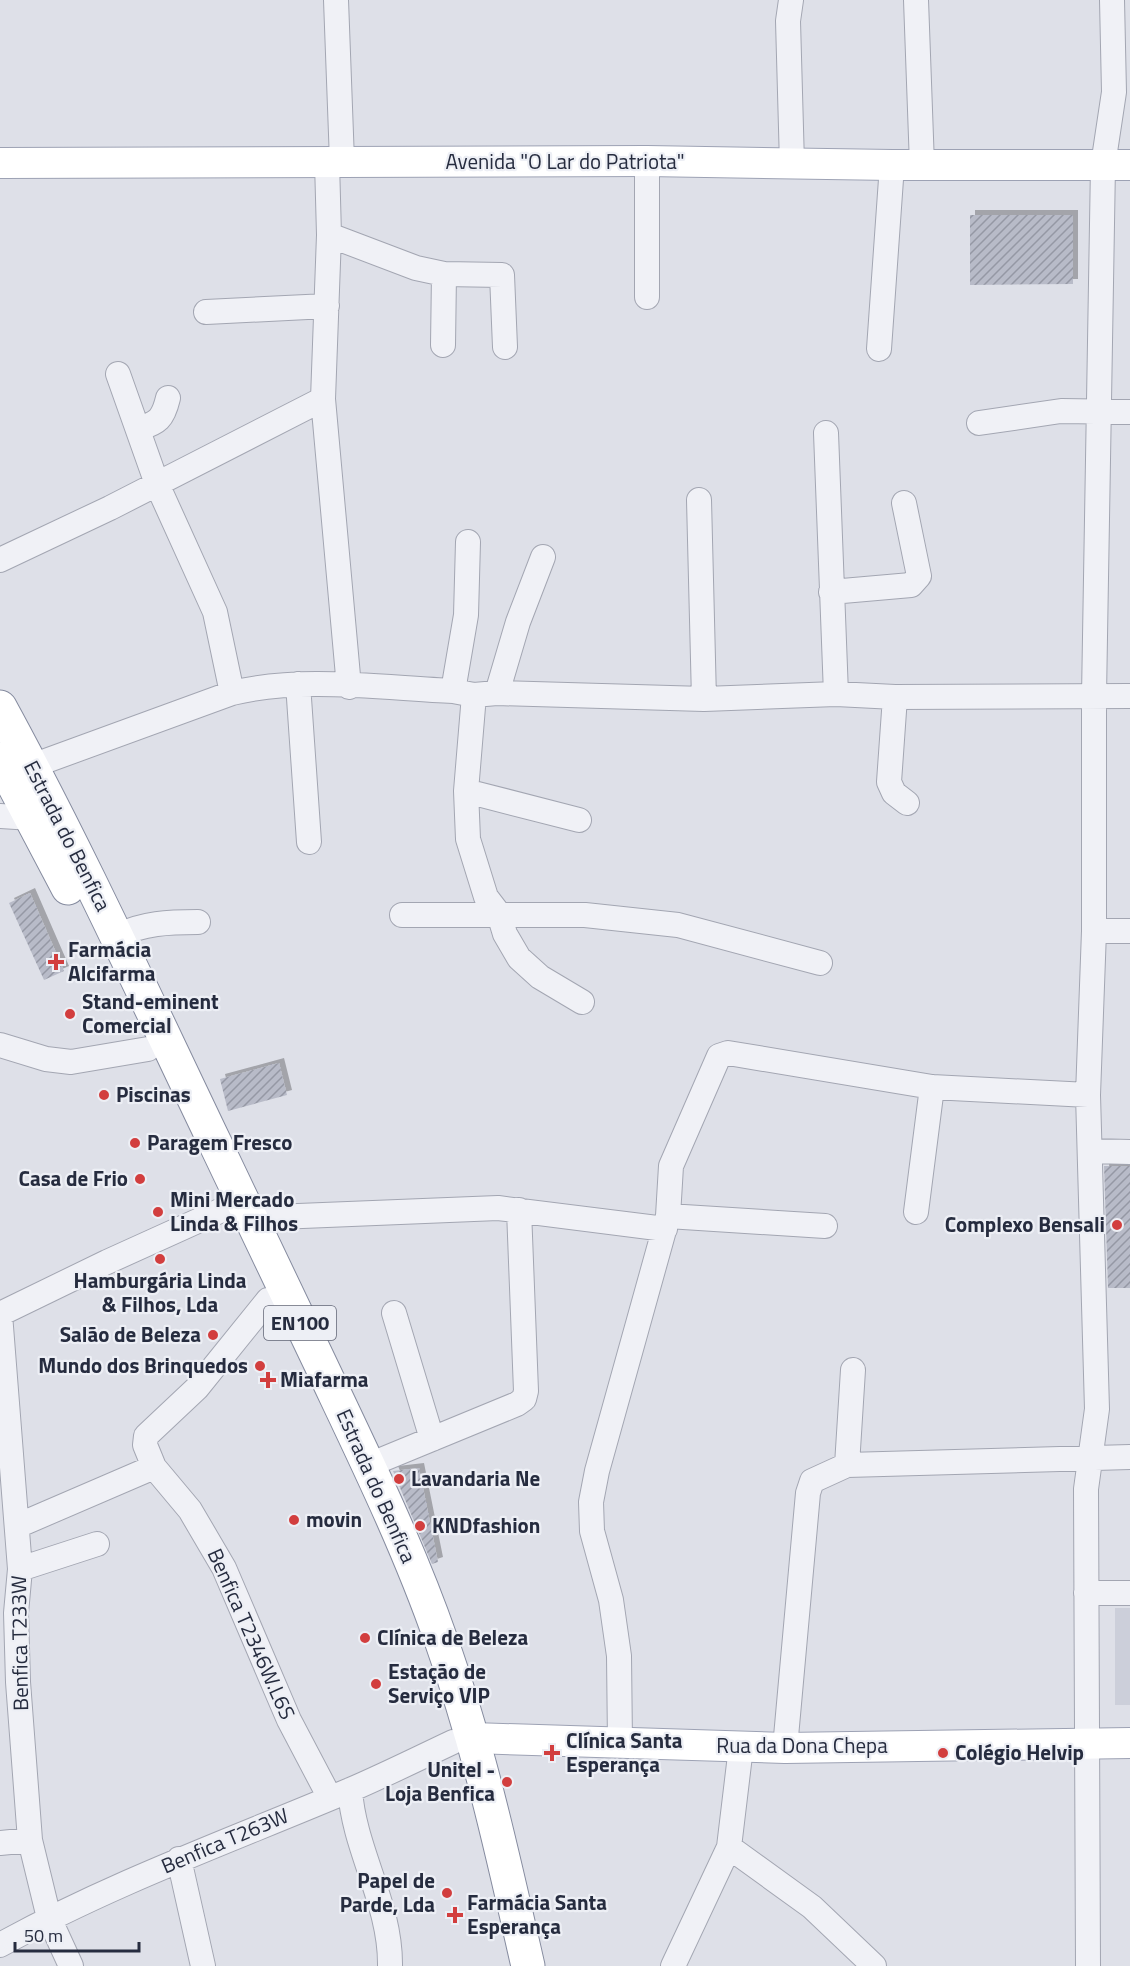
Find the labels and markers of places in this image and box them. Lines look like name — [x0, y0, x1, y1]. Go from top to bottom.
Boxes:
place label: Farmácia Alcifarma — [68, 933, 156, 989]
marker: Farmácia Alcifarma — [49, 955, 63, 969]
place label: Stand-eminent Comercial — [82, 985, 219, 1041]
marker: Stand-eminent Comercial — [63, 1007, 77, 1021]
place label: Piscinas — [116, 1078, 191, 1110]
marker: Piscinas — [97, 1088, 111, 1102]
place label: Paragem Fresco — [147, 1126, 292, 1158]
marker: Paragem Fresco — [128, 1136, 142, 1150]
place label: Casa de Frio — [19, 1162, 128, 1194]
marker: Casa de Frio — [133, 1172, 147, 1186]
place label: Mini Mercado Linda & Filhos — [170, 1183, 298, 1239]
marker: Mini Mercado Linda & Filhos — [151, 1205, 165, 1219]
place label: Complexo Bensali — [945, 1208, 1105, 1240]
marker: Complexo Bensali — [1110, 1218, 1124, 1232]
marker: Hamburgária Linda & Filhos, Lda — [153, 1252, 167, 1266]
place label: Hamburgária Linda & Filhos, Lda — [73, 1264, 247, 1320]
place label: Salão de Beleza — [60, 1318, 201, 1350]
marker: Salão de Beleza — [206, 1328, 220, 1342]
place label: Mundo dos Brinquedos — [38, 1349, 248, 1381]
marker: Mundo dos Brinquedos — [253, 1359, 267, 1373]
place label: Miafarma — [280, 1363, 369, 1395]
marker: Miafarma — [261, 1373, 275, 1387]
place label: Lavandaria Ne — [411, 1462, 540, 1494]
marker: Lavandaria Ne — [392, 1472, 406, 1486]
place label: movin — [306, 1503, 362, 1535]
place label: KNDfashion — [432, 1509, 540, 1541]
marker: movin — [287, 1513, 301, 1527]
marker: KNDfashion — [413, 1519, 427, 1533]
place label: Clínica de Beleza — [377, 1621, 529, 1653]
marker: Clínica de Beleza — [358, 1631, 372, 1645]
place label: Estação de Serviço VIP — [388, 1655, 490, 1711]
marker: Estação de Serviço VIP — [369, 1677, 383, 1691]
place label: Clínica Santa Esperança — [566, 1724, 683, 1780]
place label: Colégio Helvip — [955, 1736, 1084, 1768]
marker: Clínica Santa Esperança — [543, 1744, 561, 1762]
marker: Colégio Helvip — [936, 1746, 950, 1760]
place label: Unitel - Loja Benfica — [385, 1753, 495, 1809]
marker: Unitel - Loja Benfica — [500, 1775, 514, 1789]
place label: Papel de Parde, Lda — [340, 1864, 435, 1920]
marker: Papel de Parde, Lda — [440, 1886, 454, 1900]
place label: Farmácia Santa Esperança — [467, 1886, 607, 1942]
marker: Farmácia Santa Esperança — [448, 1908, 462, 1922]

